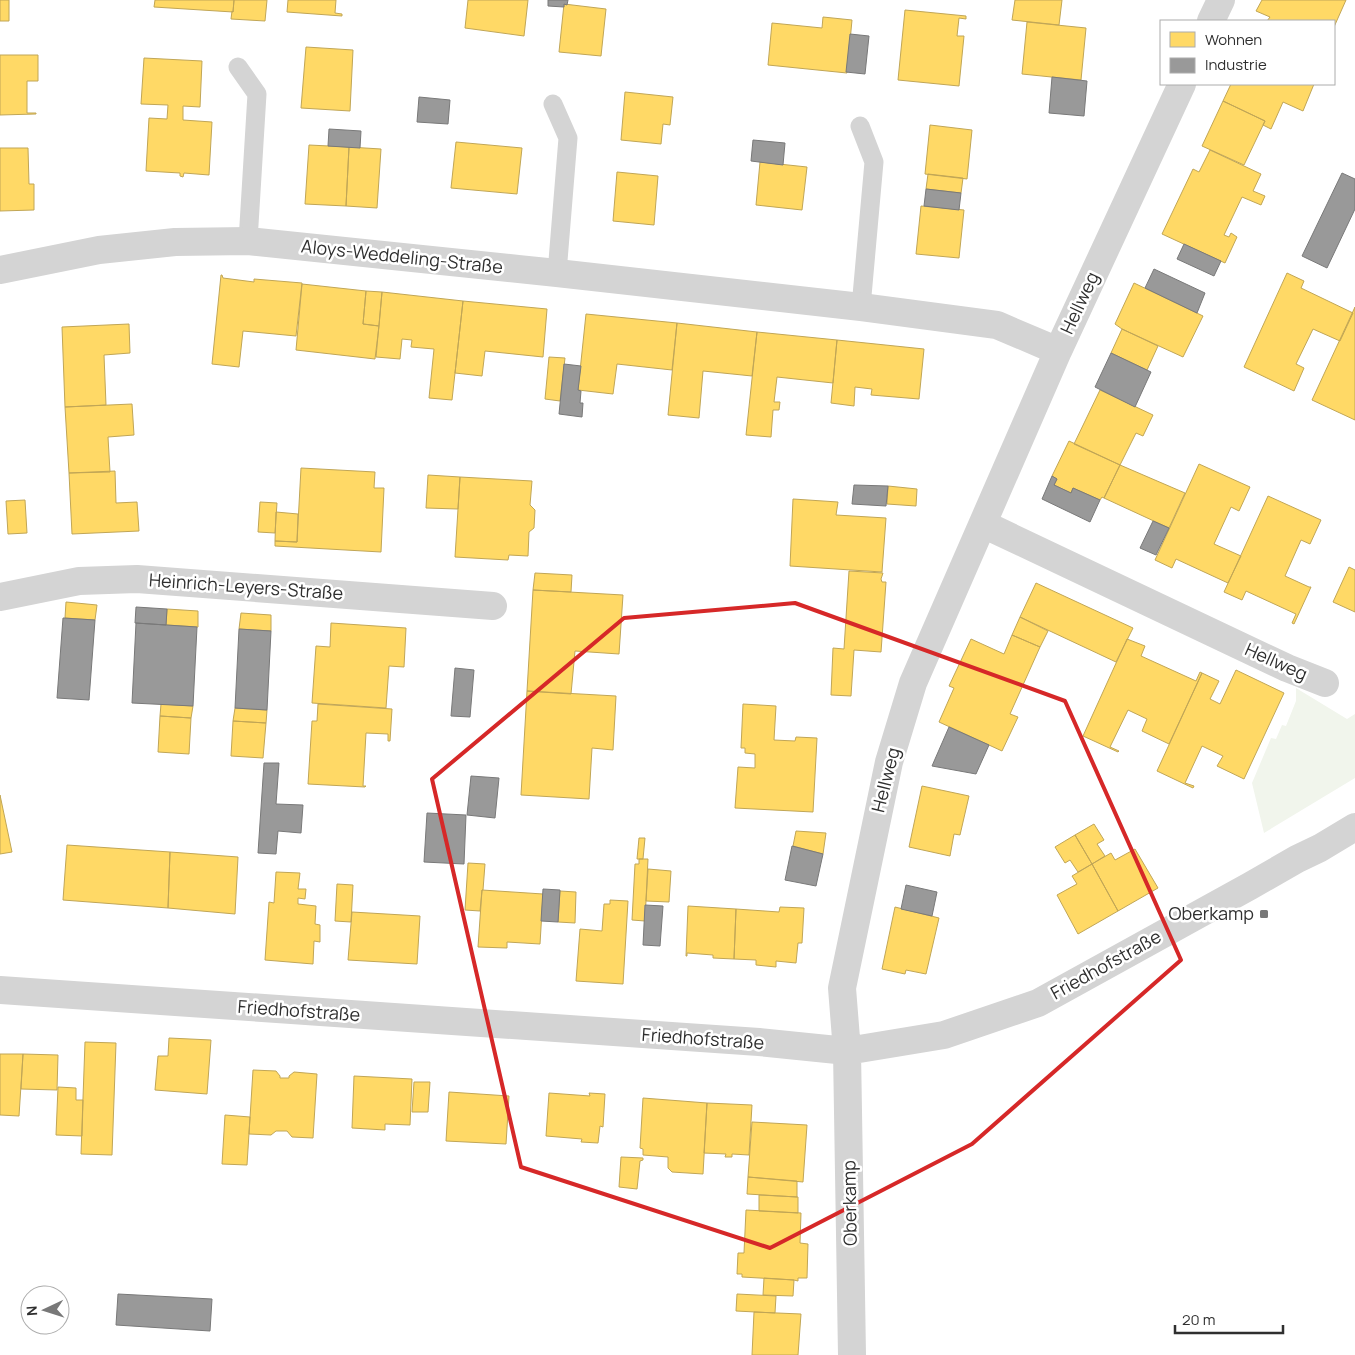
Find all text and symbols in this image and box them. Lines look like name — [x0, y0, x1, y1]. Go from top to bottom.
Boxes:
legend — [1160, 20, 1335, 85]
text: Wohnen — [1205, 29, 1262, 50]
text: Industrie — [1205, 54, 1267, 75]
street label: Aloys-Weddeling-Straße — [300, 233, 504, 279]
street label: Hellweg — [1054, 268, 1104, 338]
street label: Heinrich-Leyers-Straße — [148, 567, 344, 605]
street label: Hellweg — [1241, 637, 1311, 685]
street label: Hellweg — [865, 745, 905, 815]
place label: Oberkamp — [1168, 901, 1254, 925]
marker: Oberkamp — [1258, 908, 1270, 920]
street label: Friedhofstraße — [1046, 924, 1165, 1004]
street label: Friedhofstraße — [237, 994, 361, 1026]
street label: Friedhofstraße — [641, 1022, 765, 1054]
street label: Oberkamp — [836, 1160, 862, 1246]
north arrow — [20, 1285, 70, 1335]
scale bar — [1175, 1302, 1282, 1334]
text: N — [22, 1305, 41, 1317]
text: 20 m — [1182, 1309, 1215, 1330]

